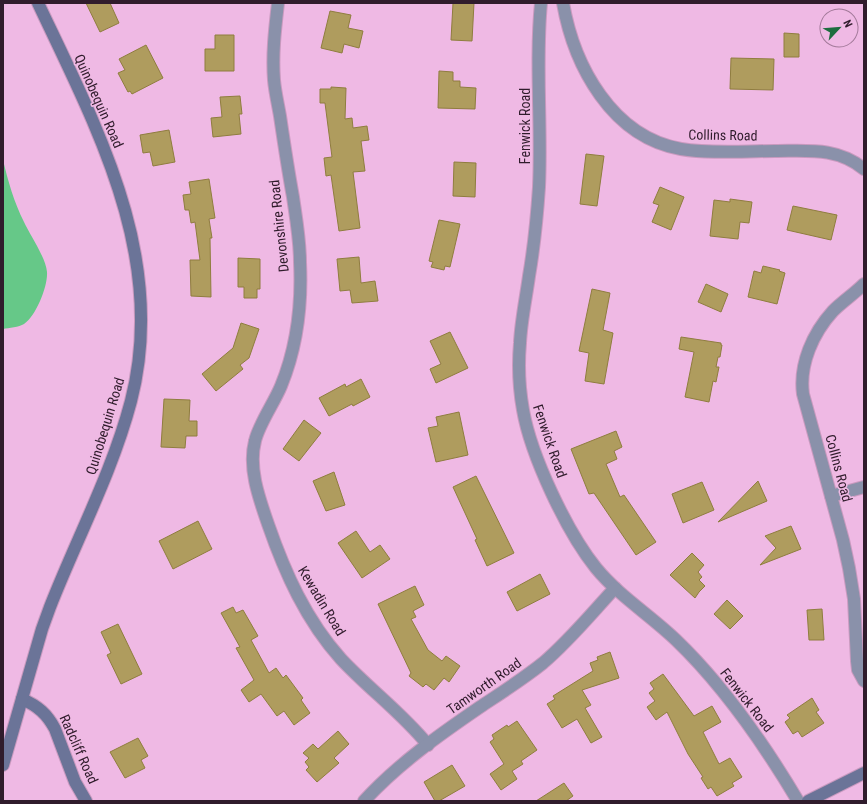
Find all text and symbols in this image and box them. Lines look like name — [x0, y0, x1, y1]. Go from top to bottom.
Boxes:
north arrow — [819, 8, 859, 48]
text: N — [840, 18, 855, 30]
street label: Quinobequin Road — [71, 52, 127, 150]
street label: Fenwick Road — [517, 88, 533, 164]
street label: Collins Road — [688, 126, 758, 144]
street label: Devonshire Road — [266, 179, 292, 273]
street label: Quinobequin Road — [83, 375, 127, 477]
street label: Fenwick Road — [530, 402, 570, 480]
street label: Collins Road — [822, 433, 856, 503]
street label: Kewadin Road — [295, 563, 349, 639]
street label: Tamworth Road — [444, 655, 524, 717]
street label: Fenwick Road — [717, 665, 777, 735]
street label: Radcliff Road — [57, 712, 101, 786]

